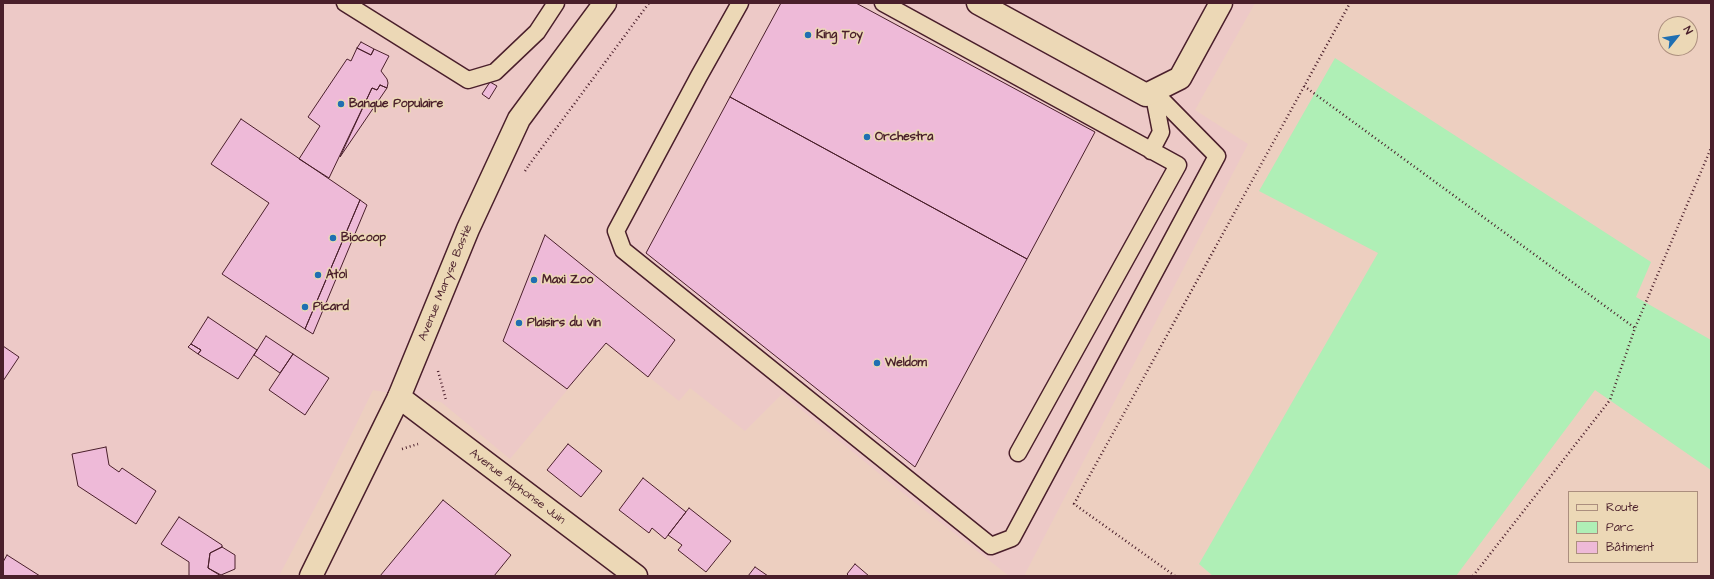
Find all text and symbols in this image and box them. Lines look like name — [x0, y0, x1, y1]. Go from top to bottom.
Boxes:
north arrow — [1658, 16, 1698, 56]
text: N — [1680, 24, 1696, 37]
place label: King Toy — [816, 28, 863, 42]
marker: King Toy — [803, 30, 813, 40]
place label: Banque Populaire — [349, 97, 443, 111]
marker: Banque Populaire — [336, 99, 346, 109]
place label: Orchestra — [875, 130, 933, 144]
marker: Orchestra — [862, 132, 872, 142]
street label: Avenue Maryse Bastié — [416, 223, 476, 343]
place label: Biocoop — [341, 231, 386, 245]
marker: Biocoop — [328, 233, 338, 243]
place label: Atol — [326, 268, 347, 282]
marker: Atol — [313, 270, 323, 280]
place label: Maxi Zoo — [542, 273, 593, 287]
marker: Maxi Zoo — [529, 275, 539, 285]
place label: Picard — [313, 300, 349, 314]
marker: Picard — [300, 302, 310, 312]
place label: Plaisirs du vin — [527, 316, 601, 330]
marker: Plaisirs du vin — [514, 318, 524, 328]
place label: Weldom — [885, 356, 927, 370]
marker: Weldom — [872, 358, 882, 368]
street label: Avenue Alphonse Juin — [466, 446, 568, 528]
legend — [1568, 491, 1698, 563]
text: Route — [1606, 499, 1639, 516]
text: Parc — [1606, 519, 1634, 536]
text: Bâtiment — [1606, 539, 1654, 556]

